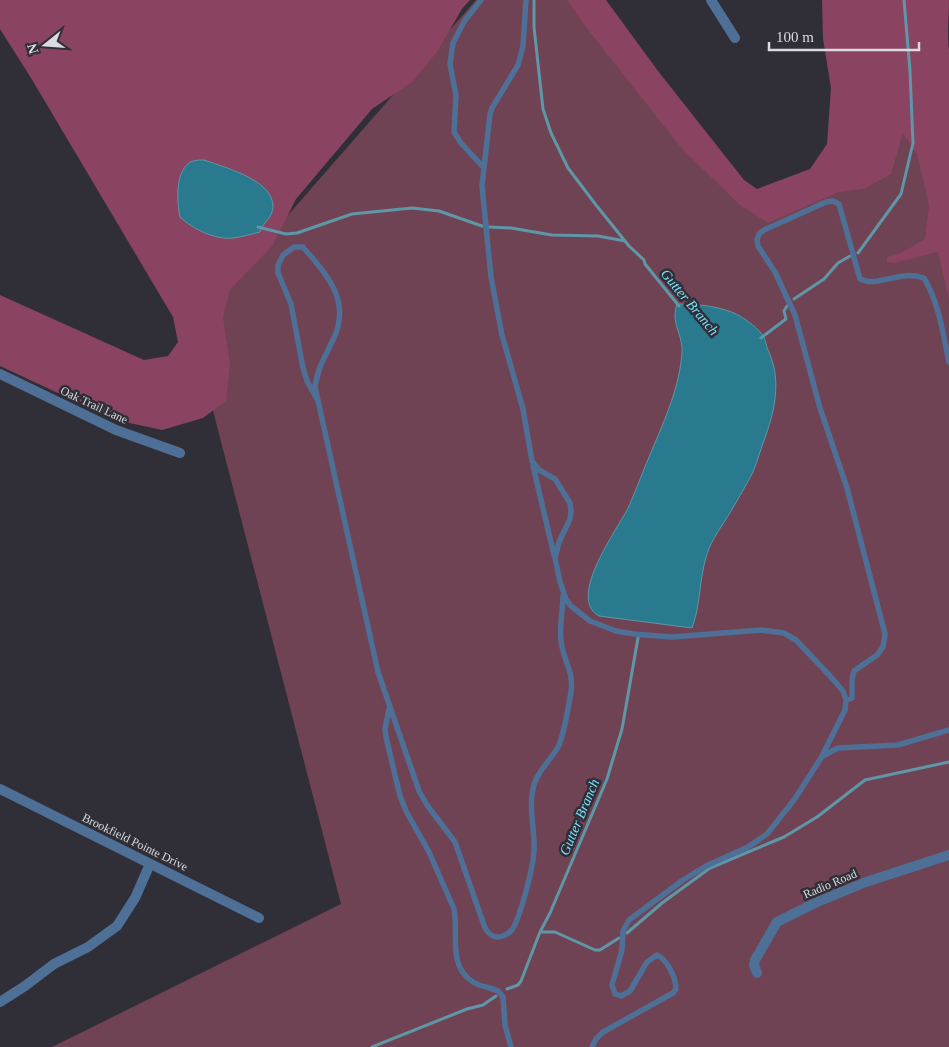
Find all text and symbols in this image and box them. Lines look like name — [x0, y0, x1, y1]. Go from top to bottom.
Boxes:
north arrow — [20, 20, 70, 70]
scale bar — [769, 20, 919, 52]
text: 100 m — [776, 29, 814, 45]
text: N — [24, 42, 42, 56]
water label: Gutter Branch — [658, 266, 721, 338]
street label: Oak Trail Lane — [58, 383, 130, 427]
water label: Gutter Branch — [557, 777, 602, 858]
street label: Brookfield Pointe Drive — [80, 810, 190, 874]
street label: Radio Road — [801, 866, 859, 902]

